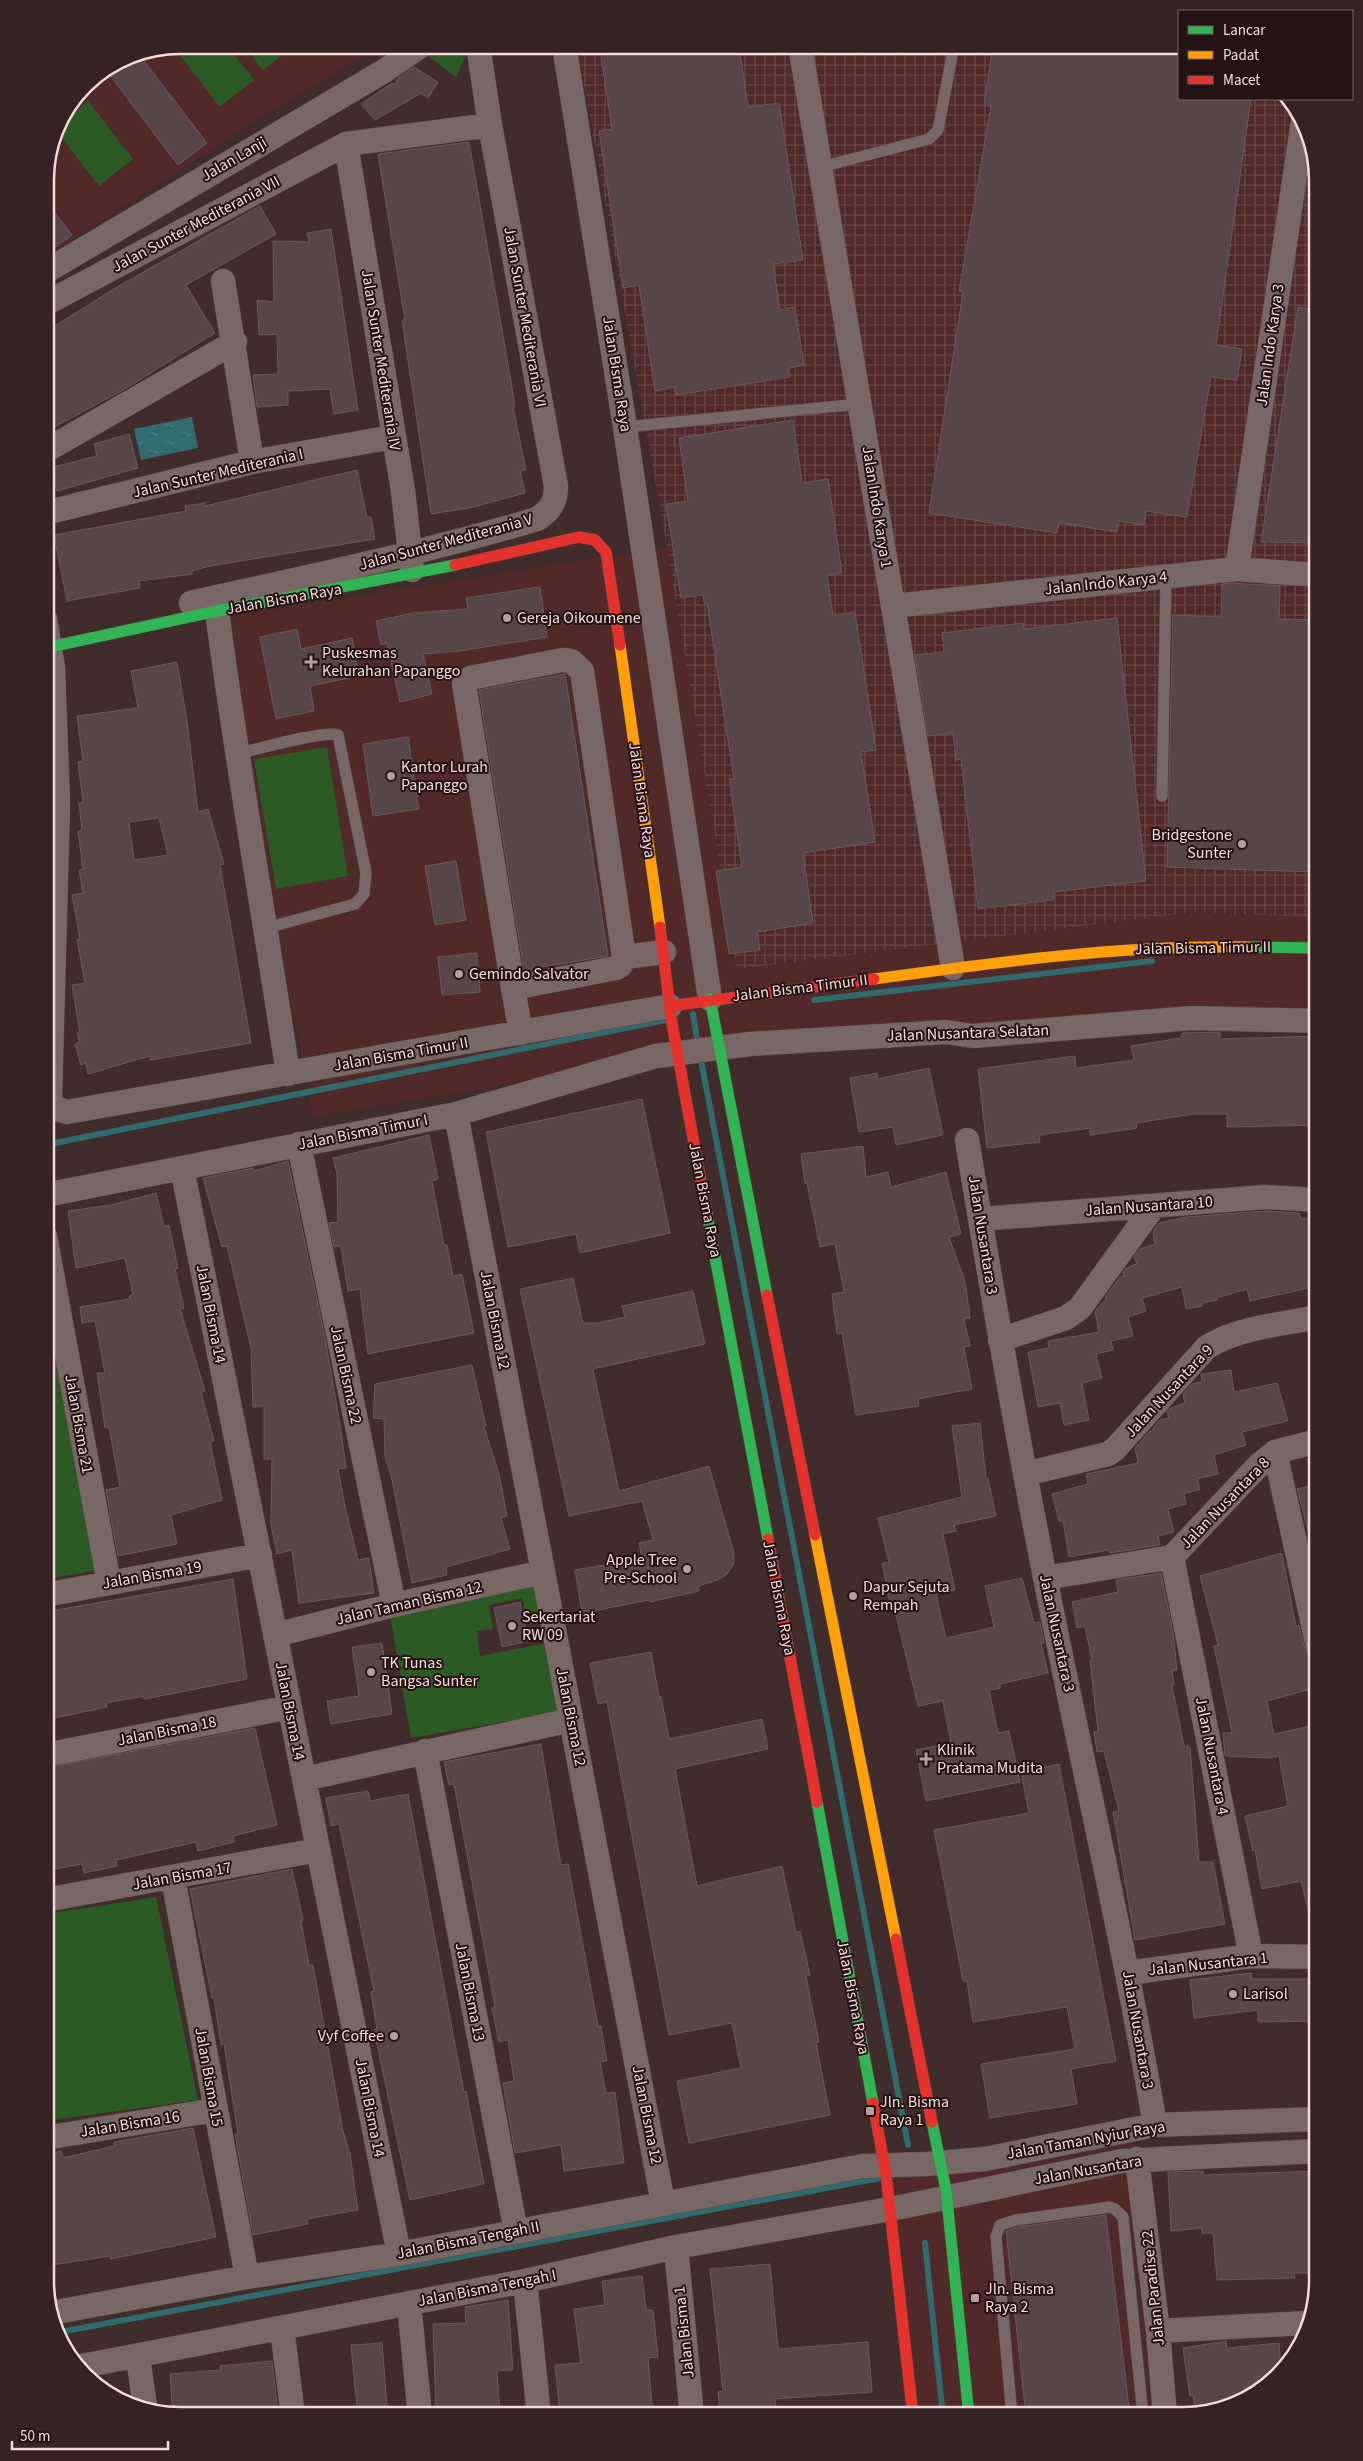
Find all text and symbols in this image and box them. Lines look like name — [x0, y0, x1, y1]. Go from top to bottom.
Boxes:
legend — [1178, 10, 1353, 100]
text: Lancar — [1223, 20, 1266, 41]
text: Padat — [1223, 45, 1259, 66]
text: Macet — [1223, 70, 1260, 91]
street label: Jalan Lanji — [197, 131, 271, 187]
street label: Jalan Sunter Mediterania VII — [108, 170, 284, 278]
street label: Jalan Sunter Mediterania VI — [498, 225, 552, 409]
street label: Jalan Sunter Mediterania IV — [356, 268, 406, 453]
street label: Jalan Indo Karya 3 — [1251, 282, 1289, 408]
street label: Jalan Bisma Raya — [597, 315, 637, 433]
street label: Jalan Sunter Mediterania I — [130, 443, 306, 503]
street label: Jalan Indo Karya 1 — [856, 444, 898, 570]
street label: Jalan Sunter Mediterania V — [357, 508, 536, 576]
street label: Jalan Indo Karya 4 — [1044, 566, 1168, 600]
street label: Jalan Bisma Raya — [225, 578, 343, 620]
place label: Gereja Oikoumene — [517, 607, 641, 629]
marker: Gereja Oikoumene — [501, 612, 513, 624]
place label: Puskesmas Kelurahan Papanggo — [322, 642, 460, 682]
marker: Puskesmas Kelurahan Papanggo — [304, 655, 318, 669]
street label: Jalan Bisma Raya — [623, 741, 661, 859]
place label: Kantor Lurah Papanggo — [401, 756, 488, 796]
marker: Kantor Lurah Papanggo — [385, 770, 397, 782]
place label: Bridgestone Sunter — [1152, 824, 1232, 864]
marker: Bridgestone Sunter — [1236, 838, 1248, 850]
street label: Jalan Bisma Timur II — [1135, 936, 1271, 960]
place label: Gemindo Salvator — [469, 963, 589, 985]
marker: Gemindo Salvator — [453, 968, 465, 980]
street label: Jalan Bisma Timur II — [731, 969, 869, 1007]
street label: Jalan Nusantara Selatan — [887, 1019, 1049, 1047]
street label: Jalan Bisma Timur II — [332, 1031, 470, 1077]
street label: Jalan Bisma Timur I — [296, 1109, 430, 1155]
street label: Jalan Bisma Raya — [683, 1141, 727, 1259]
street label: Jalan Nusantara 3 — [963, 1174, 1003, 1296]
street label: Jalan Nusantara 10 — [1084, 1191, 1214, 1221]
street label: Jalan Bisma 14 — [191, 1263, 231, 1365]
street label: Jalan Bisma 12 — [475, 1269, 515, 1371]
street label: Jalan Bisma 22 — [325, 1324, 367, 1426]
street label: Jalan Nusantara 9 — [1120, 1340, 1218, 1442]
street label: Jalan Bisma 21 — [59, 1373, 99, 1475]
street label: Jalan Nusantara 8 — [1175, 1452, 1275, 1554]
street label: Jalan Bisma Raya — [757, 1539, 801, 1657]
place label: Apple Tree Pre-School — [604, 1549, 677, 1589]
street label: Jalan Bisma 19 — [101, 1555, 203, 1595]
marker: Apple Tree Pre-School — [681, 1563, 693, 1575]
street label: Jalan Nusantara 3 — [1034, 1572, 1080, 1694]
street label: Jalan Taman Bisma 12 — [334, 1576, 484, 1630]
place label: Dapur Sejuta Rempah — [863, 1576, 950, 1616]
marker: Dapur Sejuta Rempah — [847, 1590, 859, 1602]
place label: Sekertariat RW 09 — [522, 1606, 596, 1646]
marker: Sekertariat RW 09 — [506, 1620, 518, 1632]
place label: TK Tunas Bangsa Sunter — [381, 1652, 478, 1692]
street label: Jalan Bisma 14 — [270, 1660, 310, 1762]
marker: TK Tunas Bangsa Sunter — [365, 1666, 377, 1678]
street label: Jalan Bisma 12 — [551, 1666, 591, 1768]
street label: Jalan Nusantara 4 — [1190, 1695, 1234, 1817]
street label: Jalan Bisma 18 — [116, 1711, 218, 1751]
place label: Klinik Pratama Mudita — [937, 1739, 1043, 1779]
marker: Klinik Pratama Mudita — [919, 1752, 933, 1766]
street label: Jalan Bisma 17 — [131, 1856, 233, 1896]
street label: Jalan Bisma Raya — [831, 1938, 875, 2056]
street label: Jalan Bisma 13 — [450, 1941, 490, 2043]
street label: Jalan Nusantara 1 — [1147, 1947, 1269, 1981]
street label: Jalan Nusantara 3 — [1117, 1969, 1159, 2091]
place label: Larisol — [1243, 1983, 1288, 2005]
marker: Larisol — [1227, 1988, 1239, 2000]
place label: Vyf Coffee — [318, 2025, 384, 2047]
street label: Jalan Bisma 15 — [189, 2026, 229, 2128]
marker: Vyf Coffee — [388, 2030, 400, 2042]
street label: Jalan Bisma 14 — [350, 2057, 390, 2159]
street label: Jalan Bisma 12 — [627, 2064, 667, 2166]
place label: Jln. Bisma Raya 1 — [880, 2091, 949, 2131]
street label: Jalan Bisma 16 — [79, 2105, 181, 2143]
marker: Jln. Bisma Raya 1 — [864, 2105, 876, 2117]
street label: Jalan Taman Nyiur Raya — [1005, 2115, 1167, 2165]
street label: Jalan Nusantara — [1033, 2150, 1143, 2190]
street label: Jalan Bisma Tengah II — [395, 2215, 541, 2265]
street label: Jalan Paradise 22 — [1136, 2229, 1170, 2347]
street label: Jalan Bisma Tengah I — [416, 2264, 558, 2312]
place label: Jln. Bisma Raya 2 — [985, 2278, 1054, 2318]
street label: Jalan Bisma 1 — [668, 2285, 700, 2379]
marker: Jln. Bisma Raya 2 — [969, 2292, 981, 2304]
scale bar — [12, 2418, 169, 2450]
text: 50 m — [20, 2426, 50, 2447]

